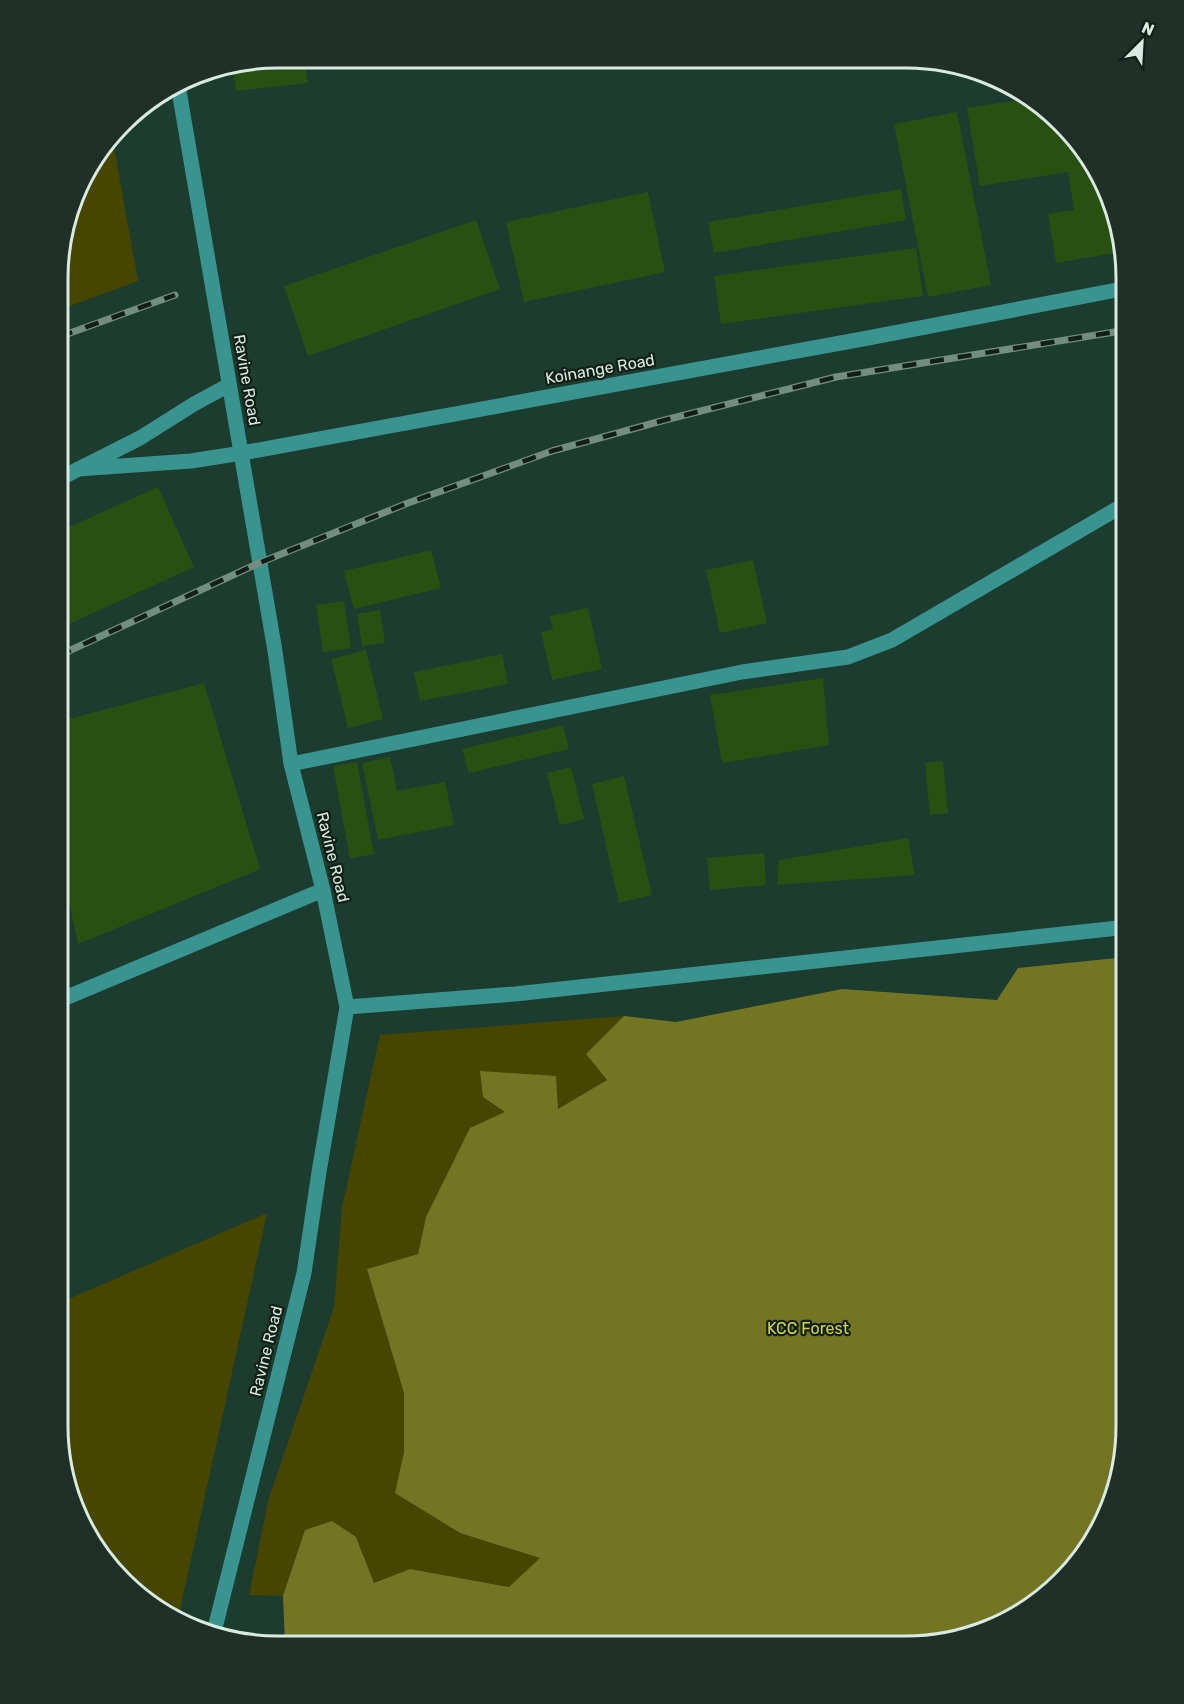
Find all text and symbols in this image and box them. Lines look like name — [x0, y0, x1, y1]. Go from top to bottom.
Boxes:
north arrow — [1112, 12, 1172, 72]
text: N — [1139, 18, 1157, 40]
street label: Ravine Road — [230, 333, 264, 427]
street label: Koinange Road — [544, 350, 656, 388]
street label: Ravine Road — [313, 810, 353, 904]
street label: Ravine Road — [246, 1304, 286, 1398]
park label: KCC Forest — [767, 1319, 849, 1338]

